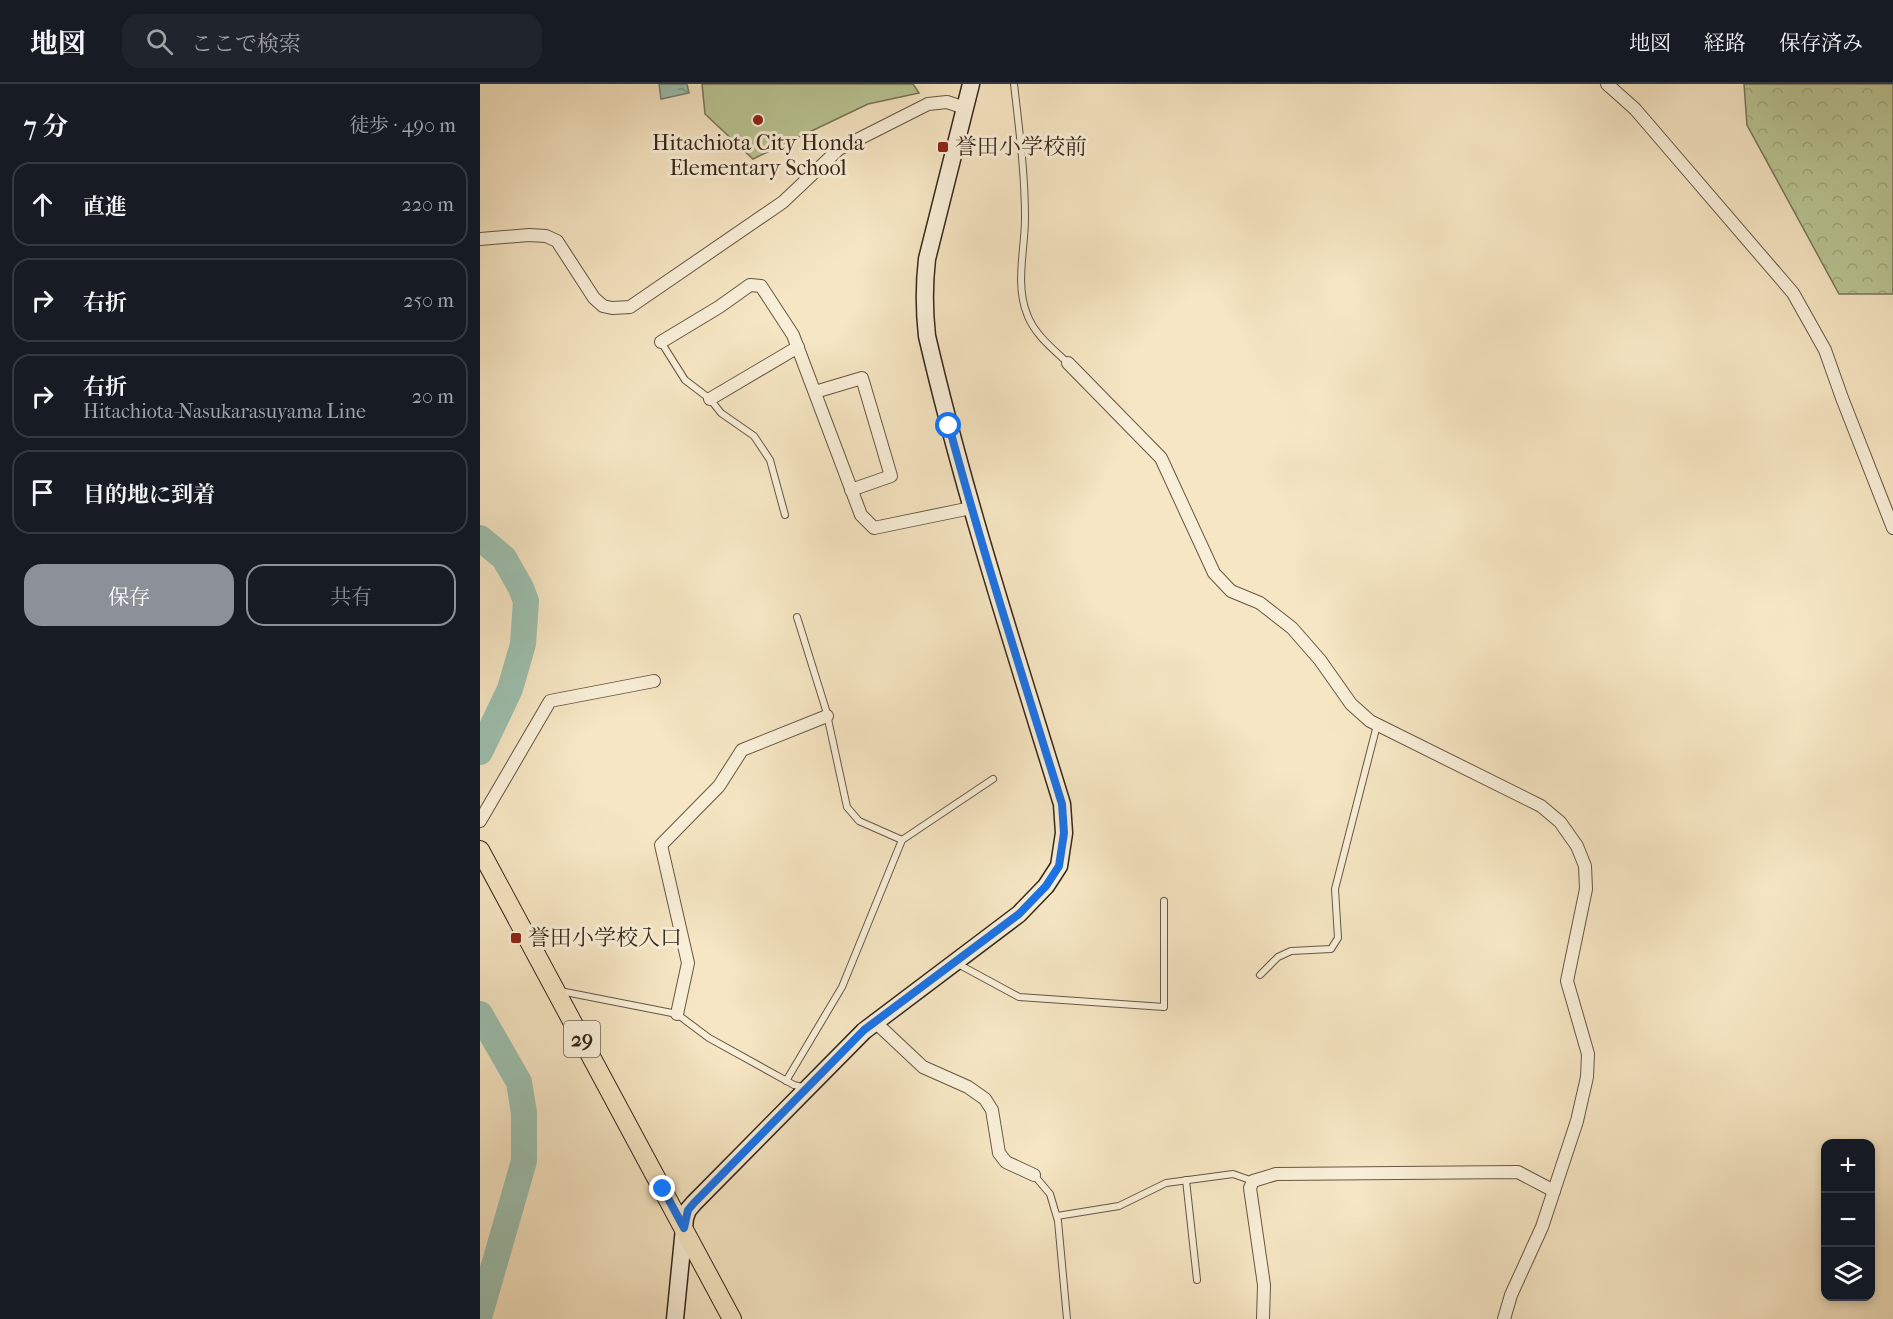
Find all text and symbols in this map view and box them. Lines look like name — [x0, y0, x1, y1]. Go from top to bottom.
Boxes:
search box — [122, 14, 542, 68]
icon: search — [143, 25, 176, 58]
text: 地図 — [30, 27, 86, 60]
text: ここで検索 — [191, 31, 301, 57]
text: 地図 — [1629, 31, 1671, 55]
text: 経路 — [1704, 31, 1746, 55]
text: 保存済み — [1779, 31, 1863, 55]
text: 7 分 — [24, 111, 68, 142]
marker: Hitachiota City Honda Elementary School — [751, 113, 765, 127]
text: 徒歩 · 490 m — [349, 114, 456, 137]
place label: Hitachiota City Honda Elementary School — [652, 130, 865, 181]
place label: 誉田小学校前 — [955, 134, 1087, 160]
marker: 誉田小学校前 — [936, 140, 950, 154]
icon: ahead — [26, 188, 59, 221]
text: 220 m — [401, 193, 454, 216]
text: 直進 — [83, 194, 127, 220]
icon: right — [26, 284, 59, 317]
text: 250 m — [403, 289, 454, 312]
text: 右折 — [83, 290, 127, 316]
text: 右折 — [83, 374, 127, 400]
icon: right — [26, 380, 59, 413]
text: 20 m — [412, 385, 454, 408]
text: Hitachiota-Nasukarasuyama Line — [83, 400, 366, 423]
route start — [935, 412, 961, 438]
icon: arrive — [26, 476, 59, 509]
text: 目的地に到着 — [83, 482, 215, 508]
button: 保存 — [24, 564, 234, 626]
button: 共有 — [246, 564, 456, 626]
place label: 誉田小学校入口 — [528, 925, 682, 951]
marker: 誉田小学校入口 — [509, 931, 523, 945]
road number: 29 — [564, 1021, 600, 1057]
map controls — [1821, 1139, 1875, 1301]
button: + — [1821, 1139, 1875, 1193]
route end — [649, 1175, 675, 1201]
button: − — [1821, 1193, 1875, 1247]
button: layers — [1821, 1247, 1875, 1301]

